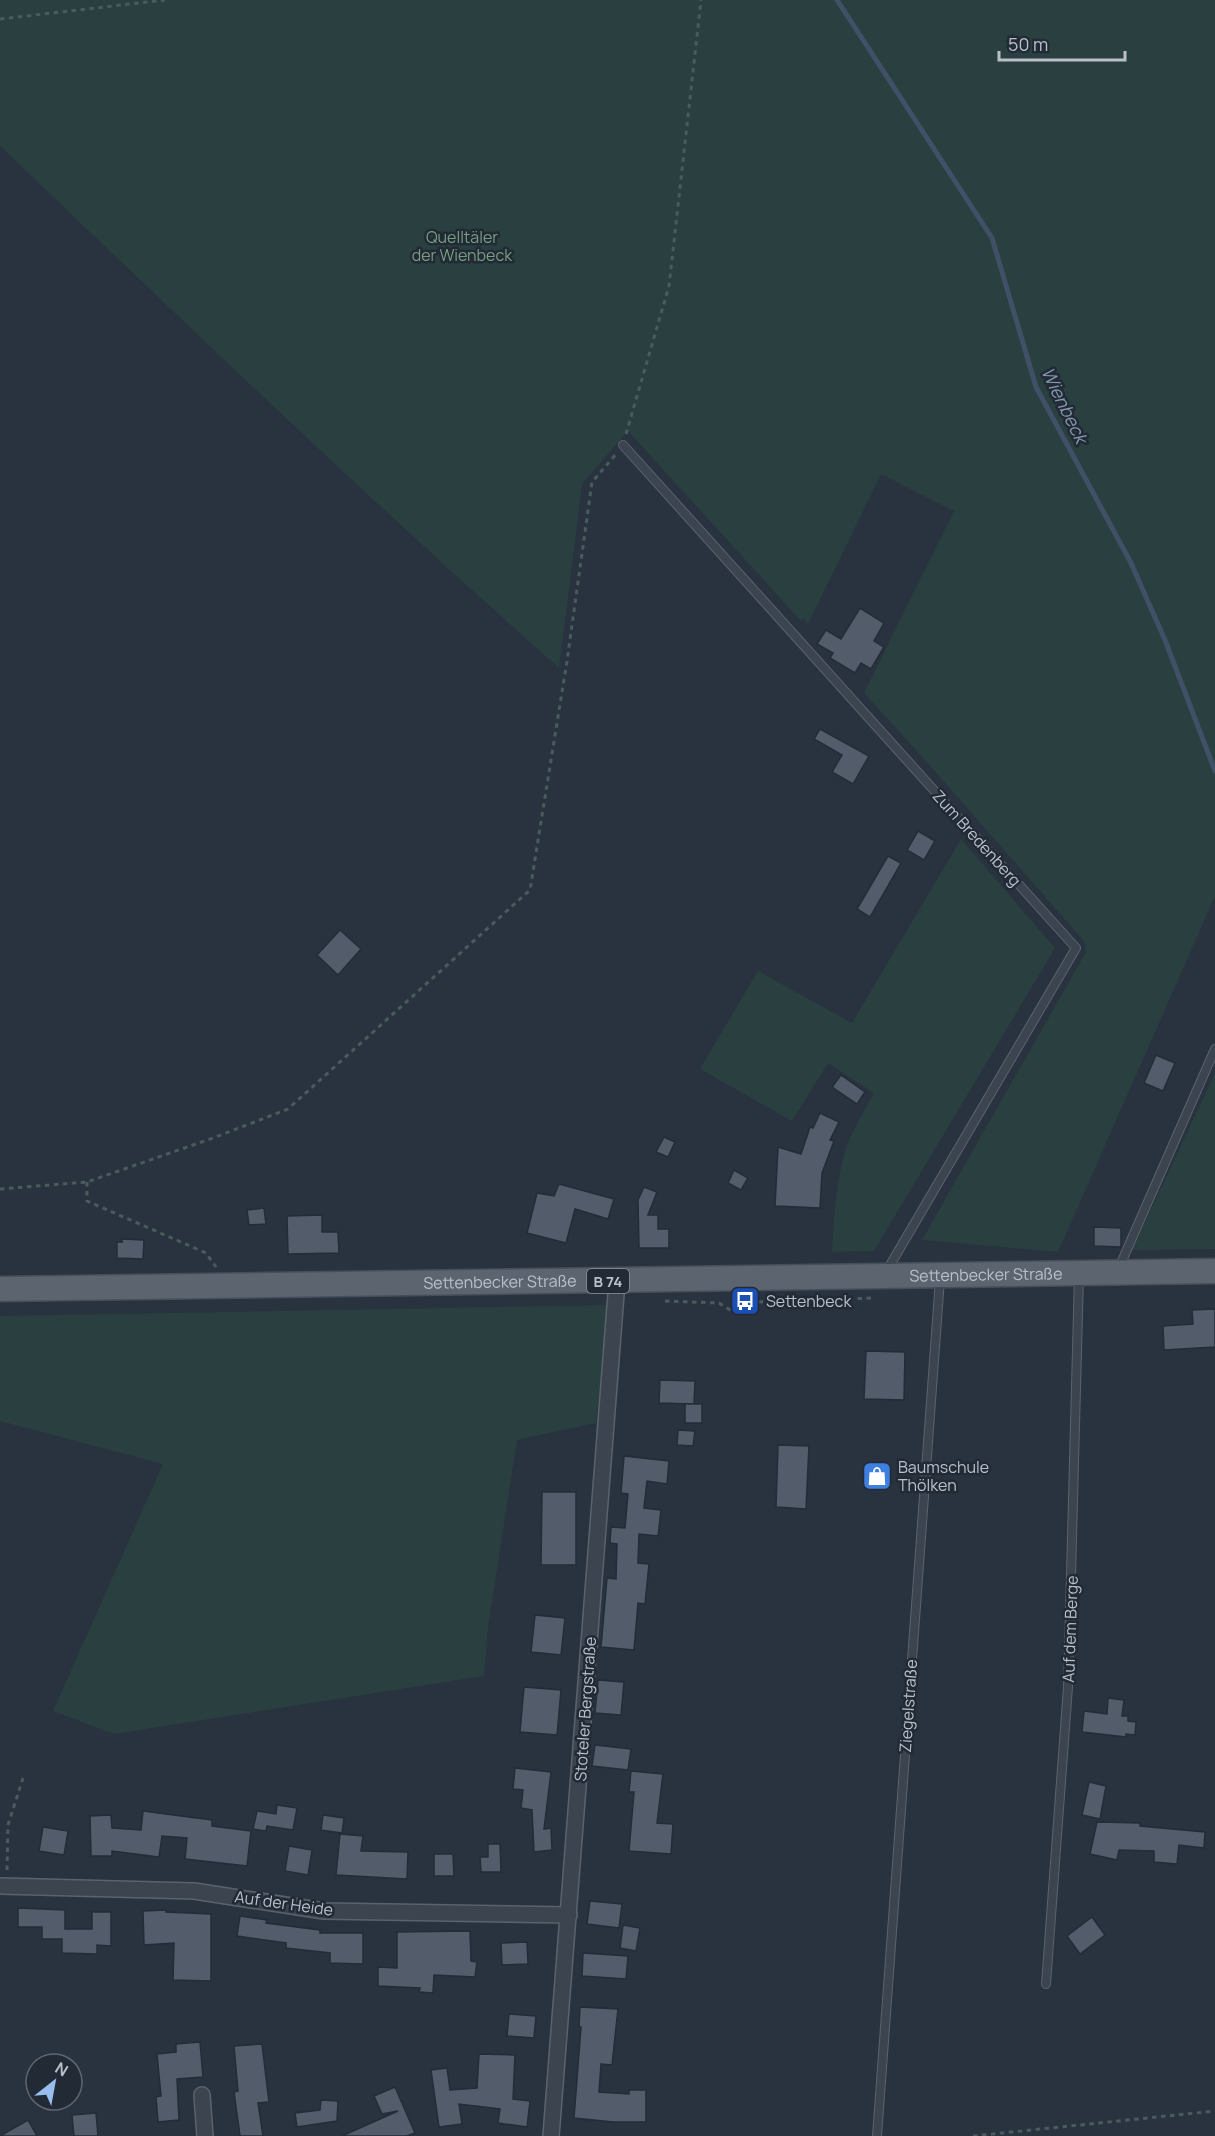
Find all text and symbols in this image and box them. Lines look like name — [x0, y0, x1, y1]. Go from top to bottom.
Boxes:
scale bar — [999, 24, 1125, 62]
text: 50 m — [1008, 32, 1048, 56]
park label: Quelltäler der Wienbeck — [412, 226, 513, 266]
water label: Wienbeck — [1036, 363, 1095, 450]
street label: Zum Bredenberg — [928, 785, 1026, 891]
street label: Settenbecker Straße — [909, 1262, 1063, 1287]
street label: Settenbecker Straße — [423, 1269, 577, 1294]
road number: B 74 — [587, 1269, 629, 1293]
bus stop icon: Settenbeck — [729, 1285, 761, 1317]
place label: Settenbeck — [766, 1290, 852, 1312]
place label: Baumschule Thölken — [898, 1456, 989, 1496]
shop icon: Baumschule Thölken — [861, 1460, 893, 1492]
street label: Auf dem Berge — [1057, 1575, 1083, 1683]
street label: Stoteler Bergstraße — [569, 1636, 601, 1782]
street label: Ziegelstraße — [894, 1659, 922, 1753]
street label: Auf der Heide — [233, 1885, 335, 1921]
north arrow — [24, 2052, 84, 2112]
text: N — [51, 2057, 72, 2082]

